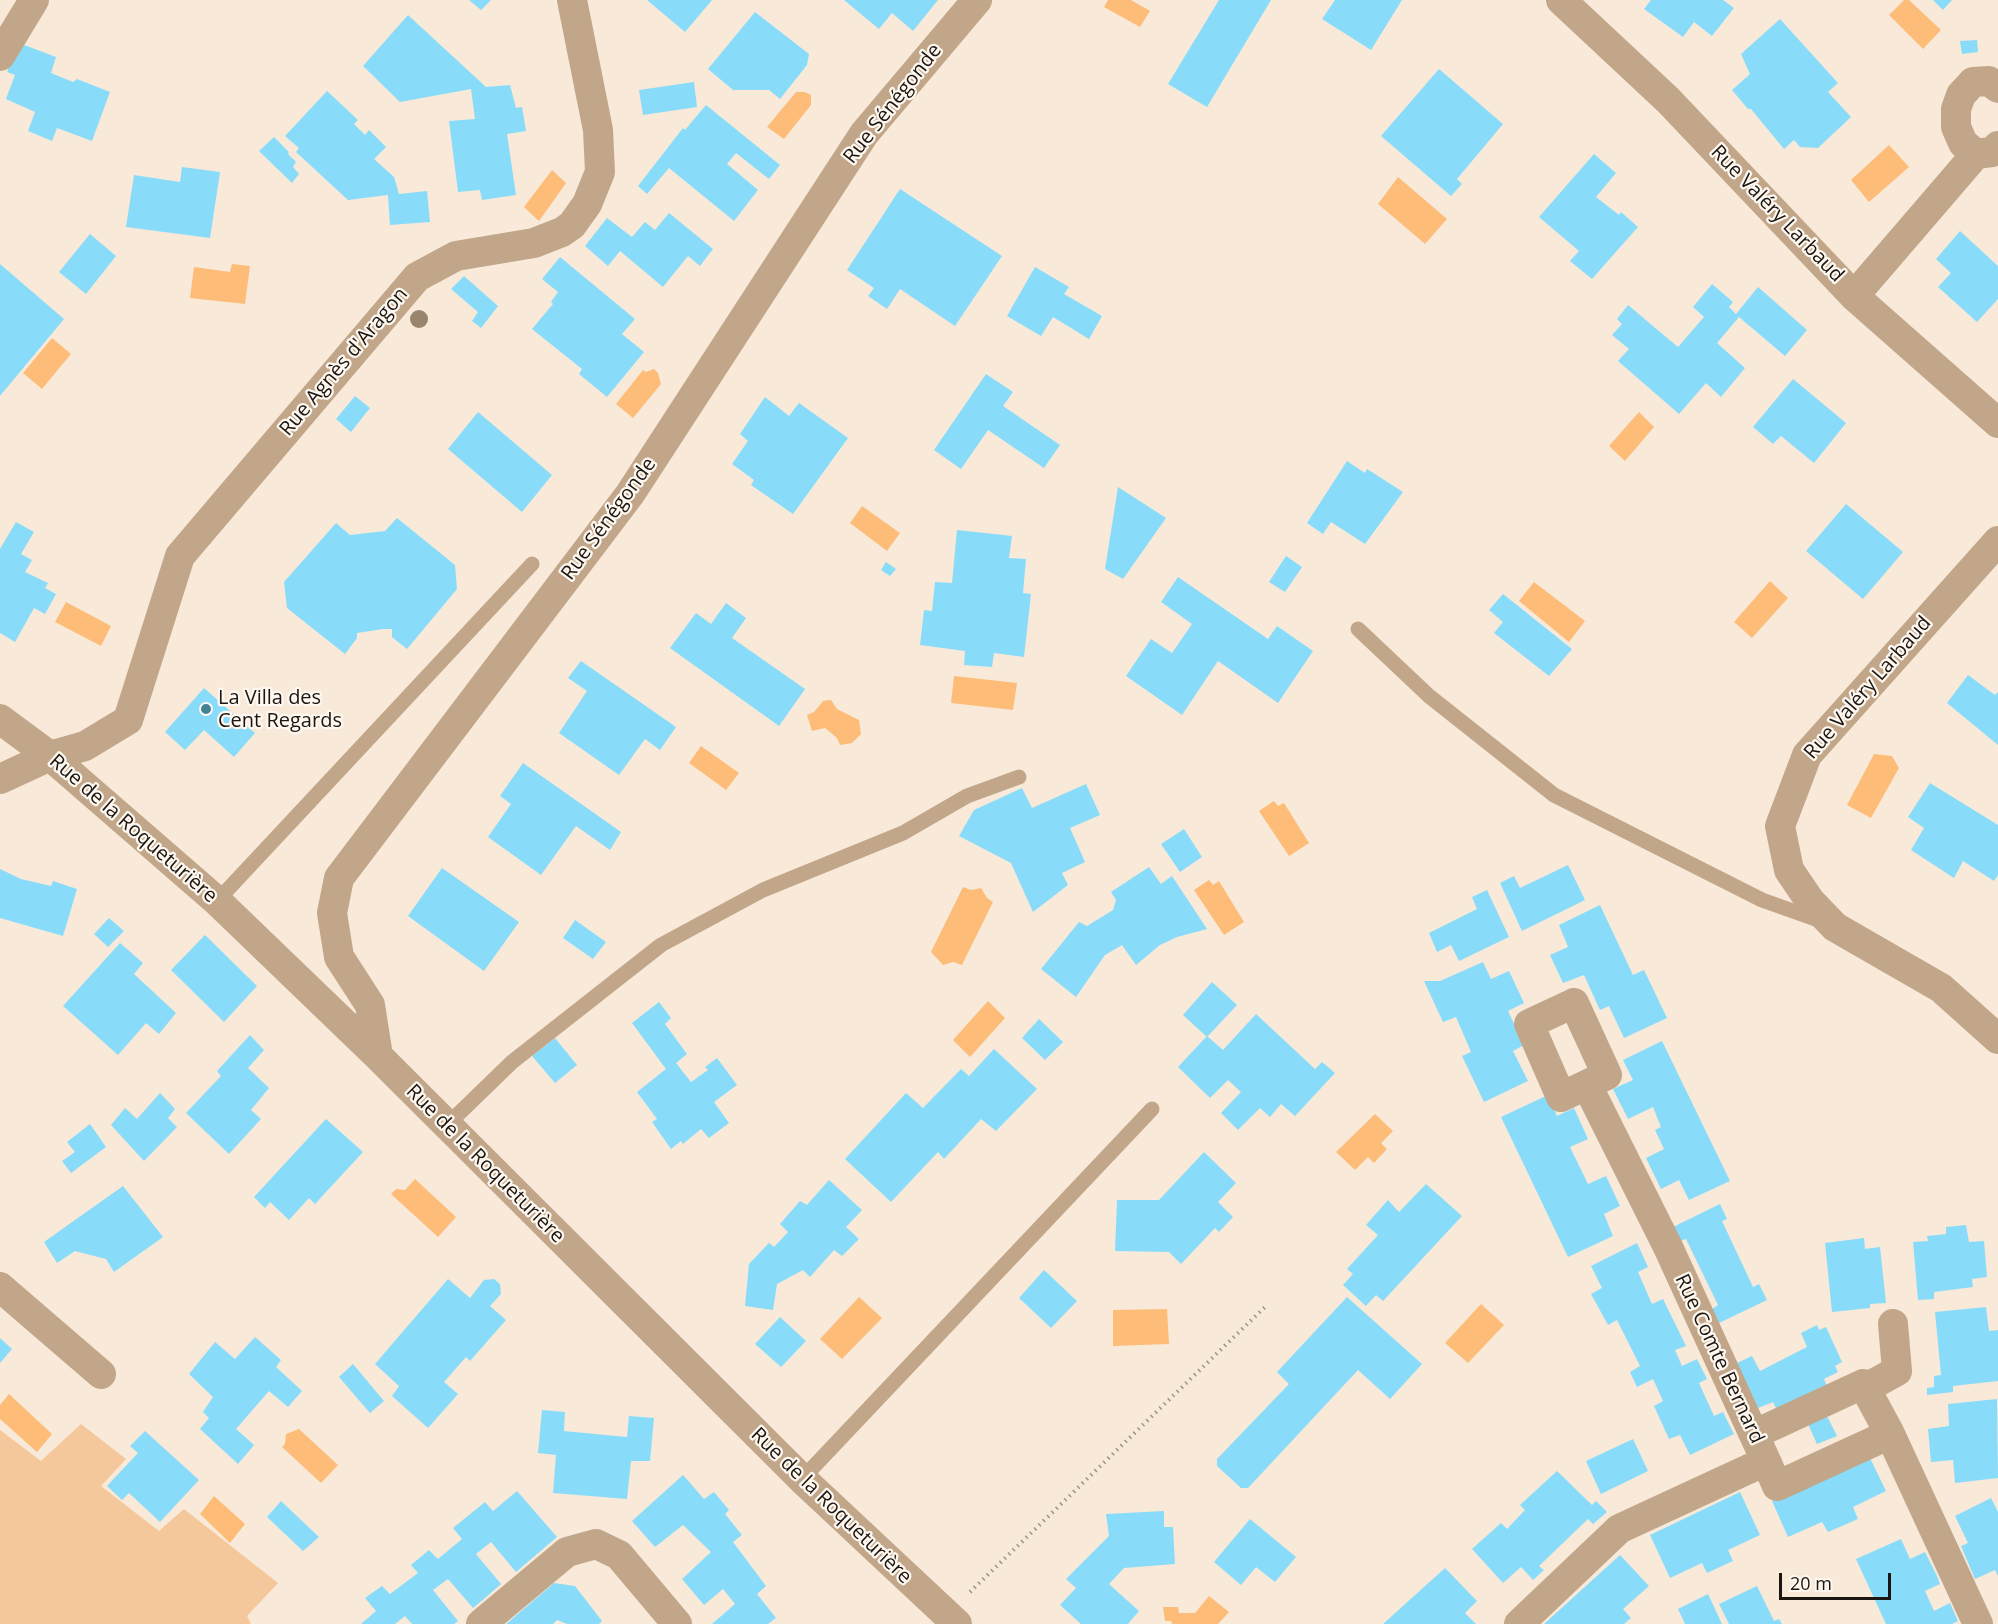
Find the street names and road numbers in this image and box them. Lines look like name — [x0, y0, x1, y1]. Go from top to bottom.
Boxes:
street label: Rue Sénégonde — [839, 39, 947, 169]
street label: Rue Valéry Larbaud — [1705, 140, 1849, 288]
street label: Rue Agnès d'Aragon — [275, 283, 413, 441]
street label: Rue Sénégonde — [557, 453, 661, 585]
street label: Rue Valéry Larbaud — [1799, 612, 1937, 764]
street label: Rue de la Roqueturière — [44, 750, 222, 908]
street label: Rue de la Roqueturière — [401, 1080, 569, 1248]
street label: Rue Comte Bernard — [1669, 1271, 1769, 1447]
street label: Rue de la Roqueturière — [746, 1423, 916, 1589]

